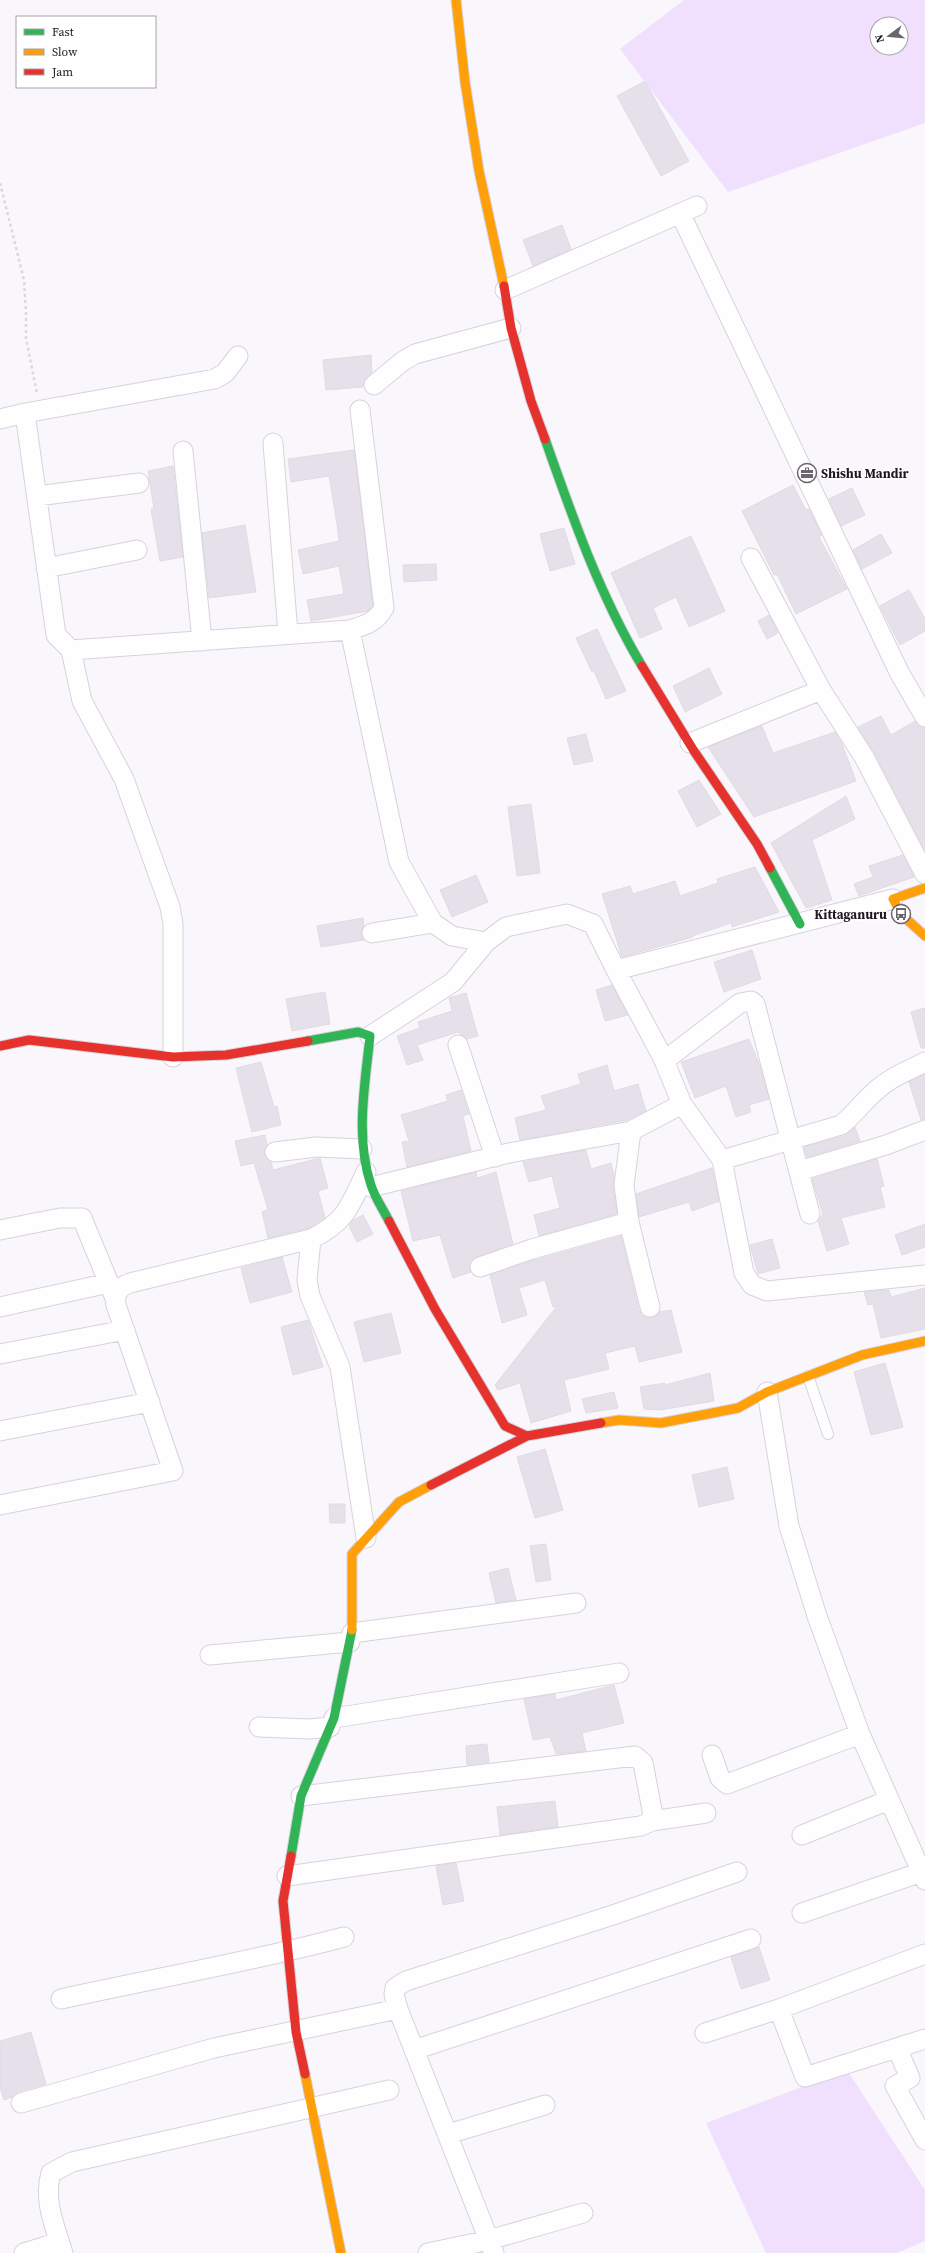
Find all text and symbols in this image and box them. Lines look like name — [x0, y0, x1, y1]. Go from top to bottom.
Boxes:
legend — [16, 16, 156, 88]
north arrow — [869, 16, 909, 56]
text: Fast — [52, 24, 74, 40]
text: N — [872, 33, 888, 45]
text: Slow — [52, 44, 78, 60]
text: Jam — [51, 64, 73, 80]
office icon: Shishu Mandir — [796, 462, 818, 484]
place label: Shishu Mandir — [821, 465, 910, 482]
bus stop icon: Kittaganuru — [890, 903, 912, 925]
place label: Kittaganuru — [814, 906, 887, 923]

